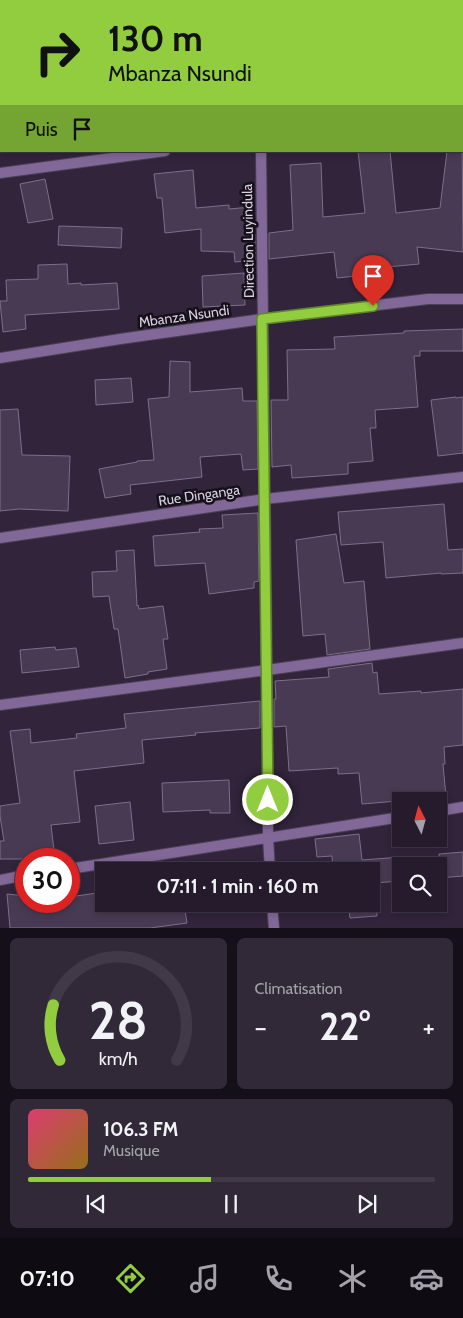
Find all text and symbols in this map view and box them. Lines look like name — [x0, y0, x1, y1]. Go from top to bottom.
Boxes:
text: 130 m — [108, 17, 203, 60]
icon: right — [25, 20, 90, 85]
text: Mbanza Nsundi — [108, 60, 252, 87]
icon: arrive — [68, 115, 96, 143]
text: Puis — [25, 118, 58, 141]
street label: Direction Luyindula — [238, 183, 258, 298]
pin — [352, 255, 394, 306]
icon: arrive — [359, 262, 387, 290]
street label: Mbanza Nsundi — [137, 301, 231, 331]
street label: Rue Dinganga — [157, 480, 241, 510]
position arrow — [241, 773, 293, 825]
north arrow — [392, 792, 448, 848]
map controls — [392, 792, 447, 912]
speed limit sign: 30 — [15, 848, 80, 913]
button: search — [392, 857, 447, 912]
text: 07:11 · 1 min · 160 m — [157, 875, 319, 898]
text: Climatisation — [255, 979, 343, 998]
text: 28 — [89, 989, 148, 1052]
text: 22° — [319, 1003, 370, 1050]
text: − — [255, 1010, 267, 1044]
text: + — [423, 1010, 435, 1044]
text: km/h — [99, 1048, 138, 1069]
text: 106.3 FM — [103, 1118, 178, 1141]
text: Musique — [103, 1141, 160, 1160]
icon: previous — [82, 1190, 110, 1218]
icon: pause — [217, 1190, 245, 1218]
icon: next — [353, 1190, 381, 1218]
icon: directions — [113, 1261, 148, 1296]
icon: music — [187, 1261, 222, 1296]
icon: phone — [261, 1261, 296, 1296]
icon: climate — [335, 1261, 370, 1296]
icon: car — [409, 1261, 444, 1296]
text: 07:10 — [19, 1265, 75, 1292]

